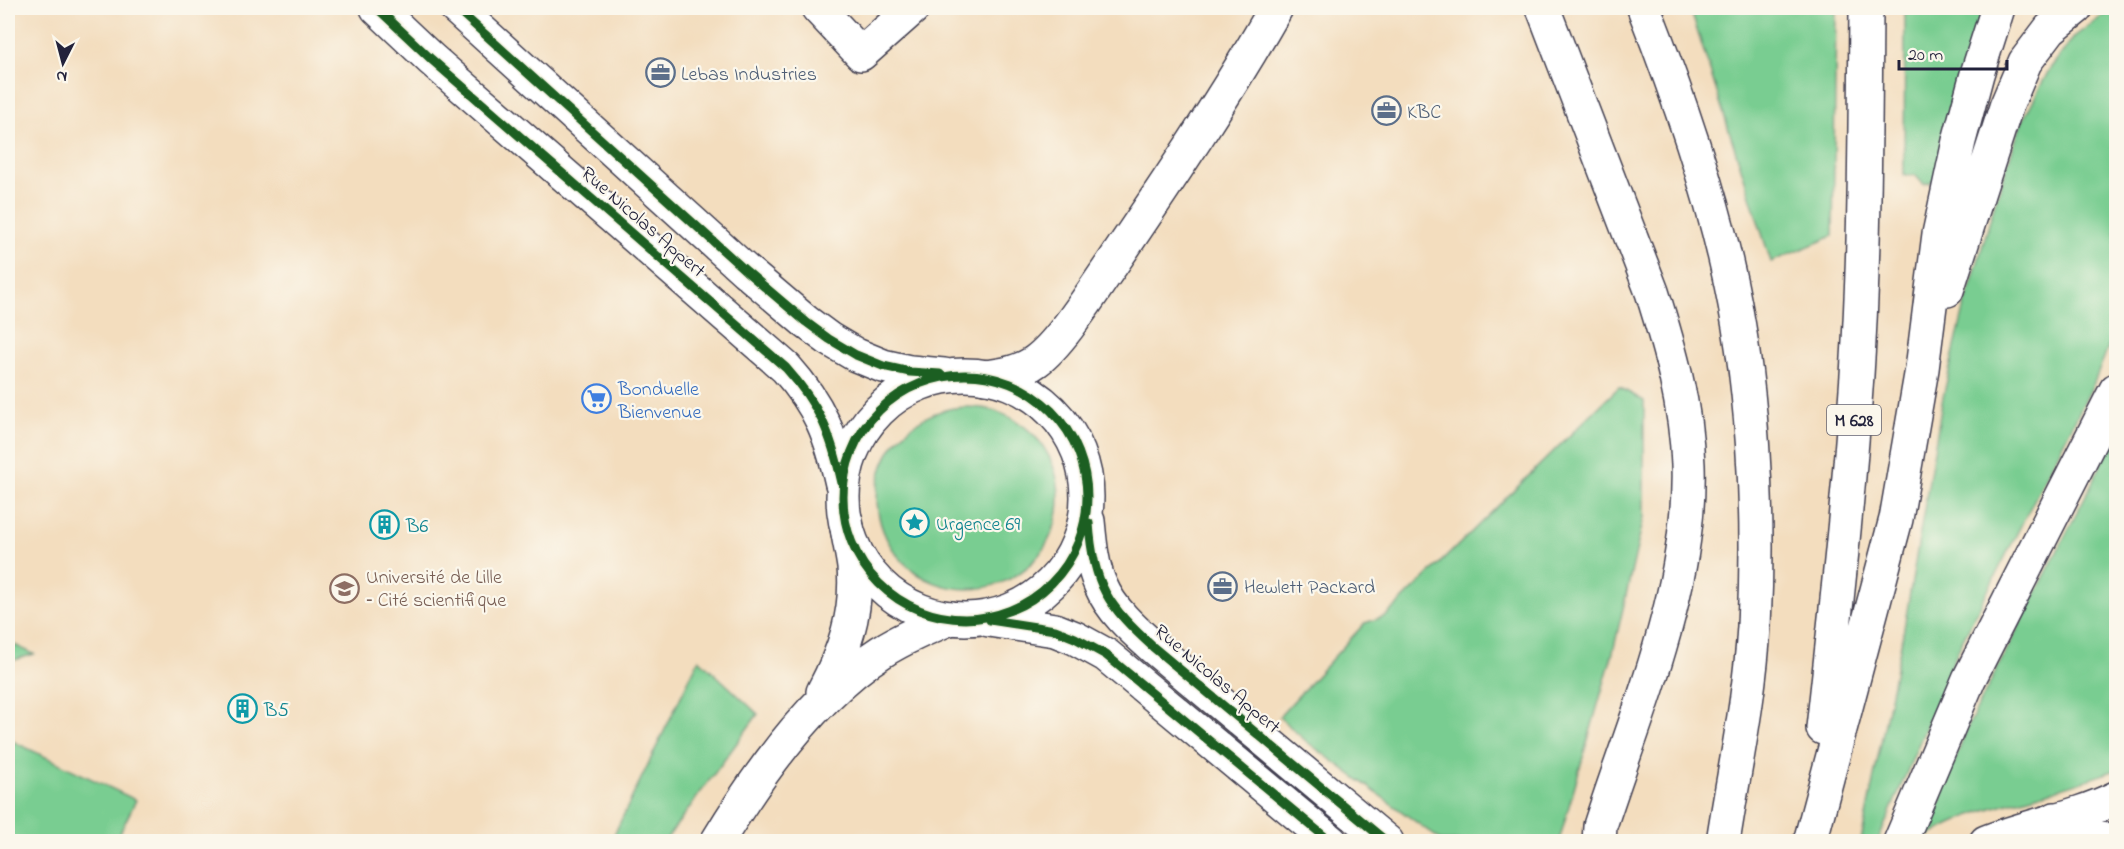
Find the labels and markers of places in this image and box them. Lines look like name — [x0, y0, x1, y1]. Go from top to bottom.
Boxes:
office icon: Lebas Industries — [644, 57, 676, 89]
place label: Lebas Industries — [681, 61, 817, 90]
office icon: KBC — [1370, 95, 1402, 127]
place label: KBC — [1407, 99, 1441, 128]
place label: Bonduelle Bienvenue — [617, 376, 701, 428]
supermarket icon: Bonduelle Bienvenue — [581, 383, 613, 415]
place icon: Urgence 69 — [899, 507, 931, 539]
building icon: B6 — [369, 509, 401, 541]
place label: Urgence 69 — [936, 511, 1020, 541]
place label: B6 — [405, 513, 428, 542]
place label: Université de Lille ‐ Cité scientifique — [366, 564, 506, 616]
office icon: Hewlett Packard — [1207, 570, 1239, 602]
school or university icon: Université de Lille ‐ Cité scientifique — [329, 572, 361, 604]
place label: Hewlett Packard — [1244, 574, 1375, 603]
building icon: B5 — [227, 693, 259, 725]
place label: B5 — [263, 697, 289, 726]

